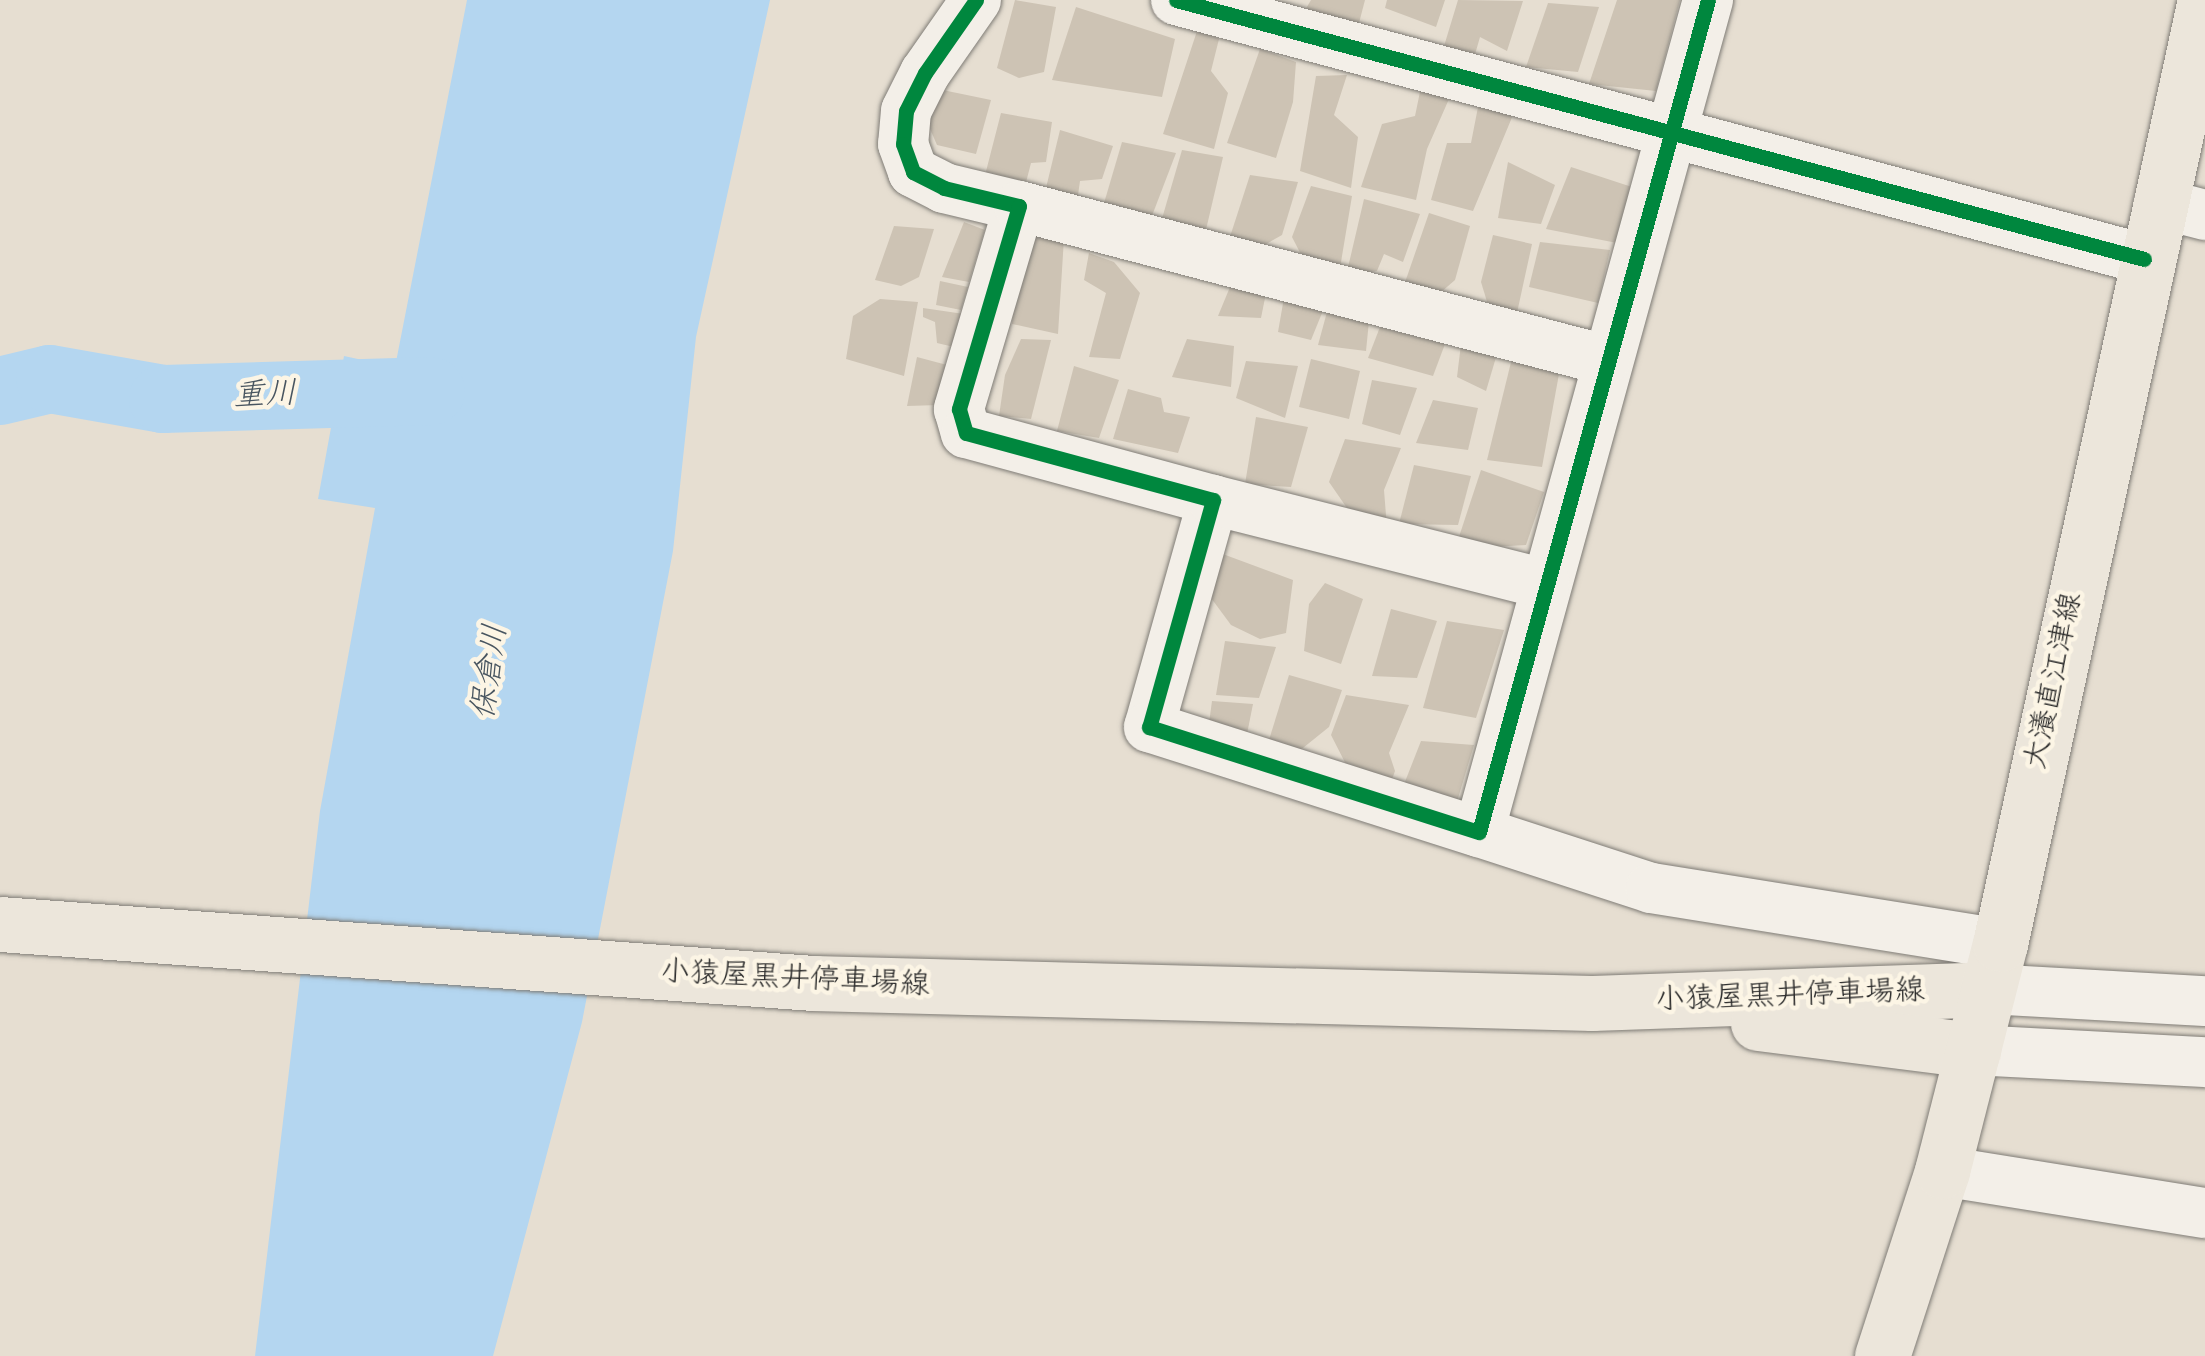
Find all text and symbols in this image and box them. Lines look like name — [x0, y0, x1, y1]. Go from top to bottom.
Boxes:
water label: 重川 — [232, 376, 298, 416]
street label: 大瀁直江津線 — [2018, 589, 2090, 773]
water label: 保倉川 — [465, 622, 517, 722]
street label: 小猿屋黒井停車場線 — [659, 954, 931, 1004]
street label: 小猿屋黒井停車場線 — [1654, 973, 1926, 1019]

